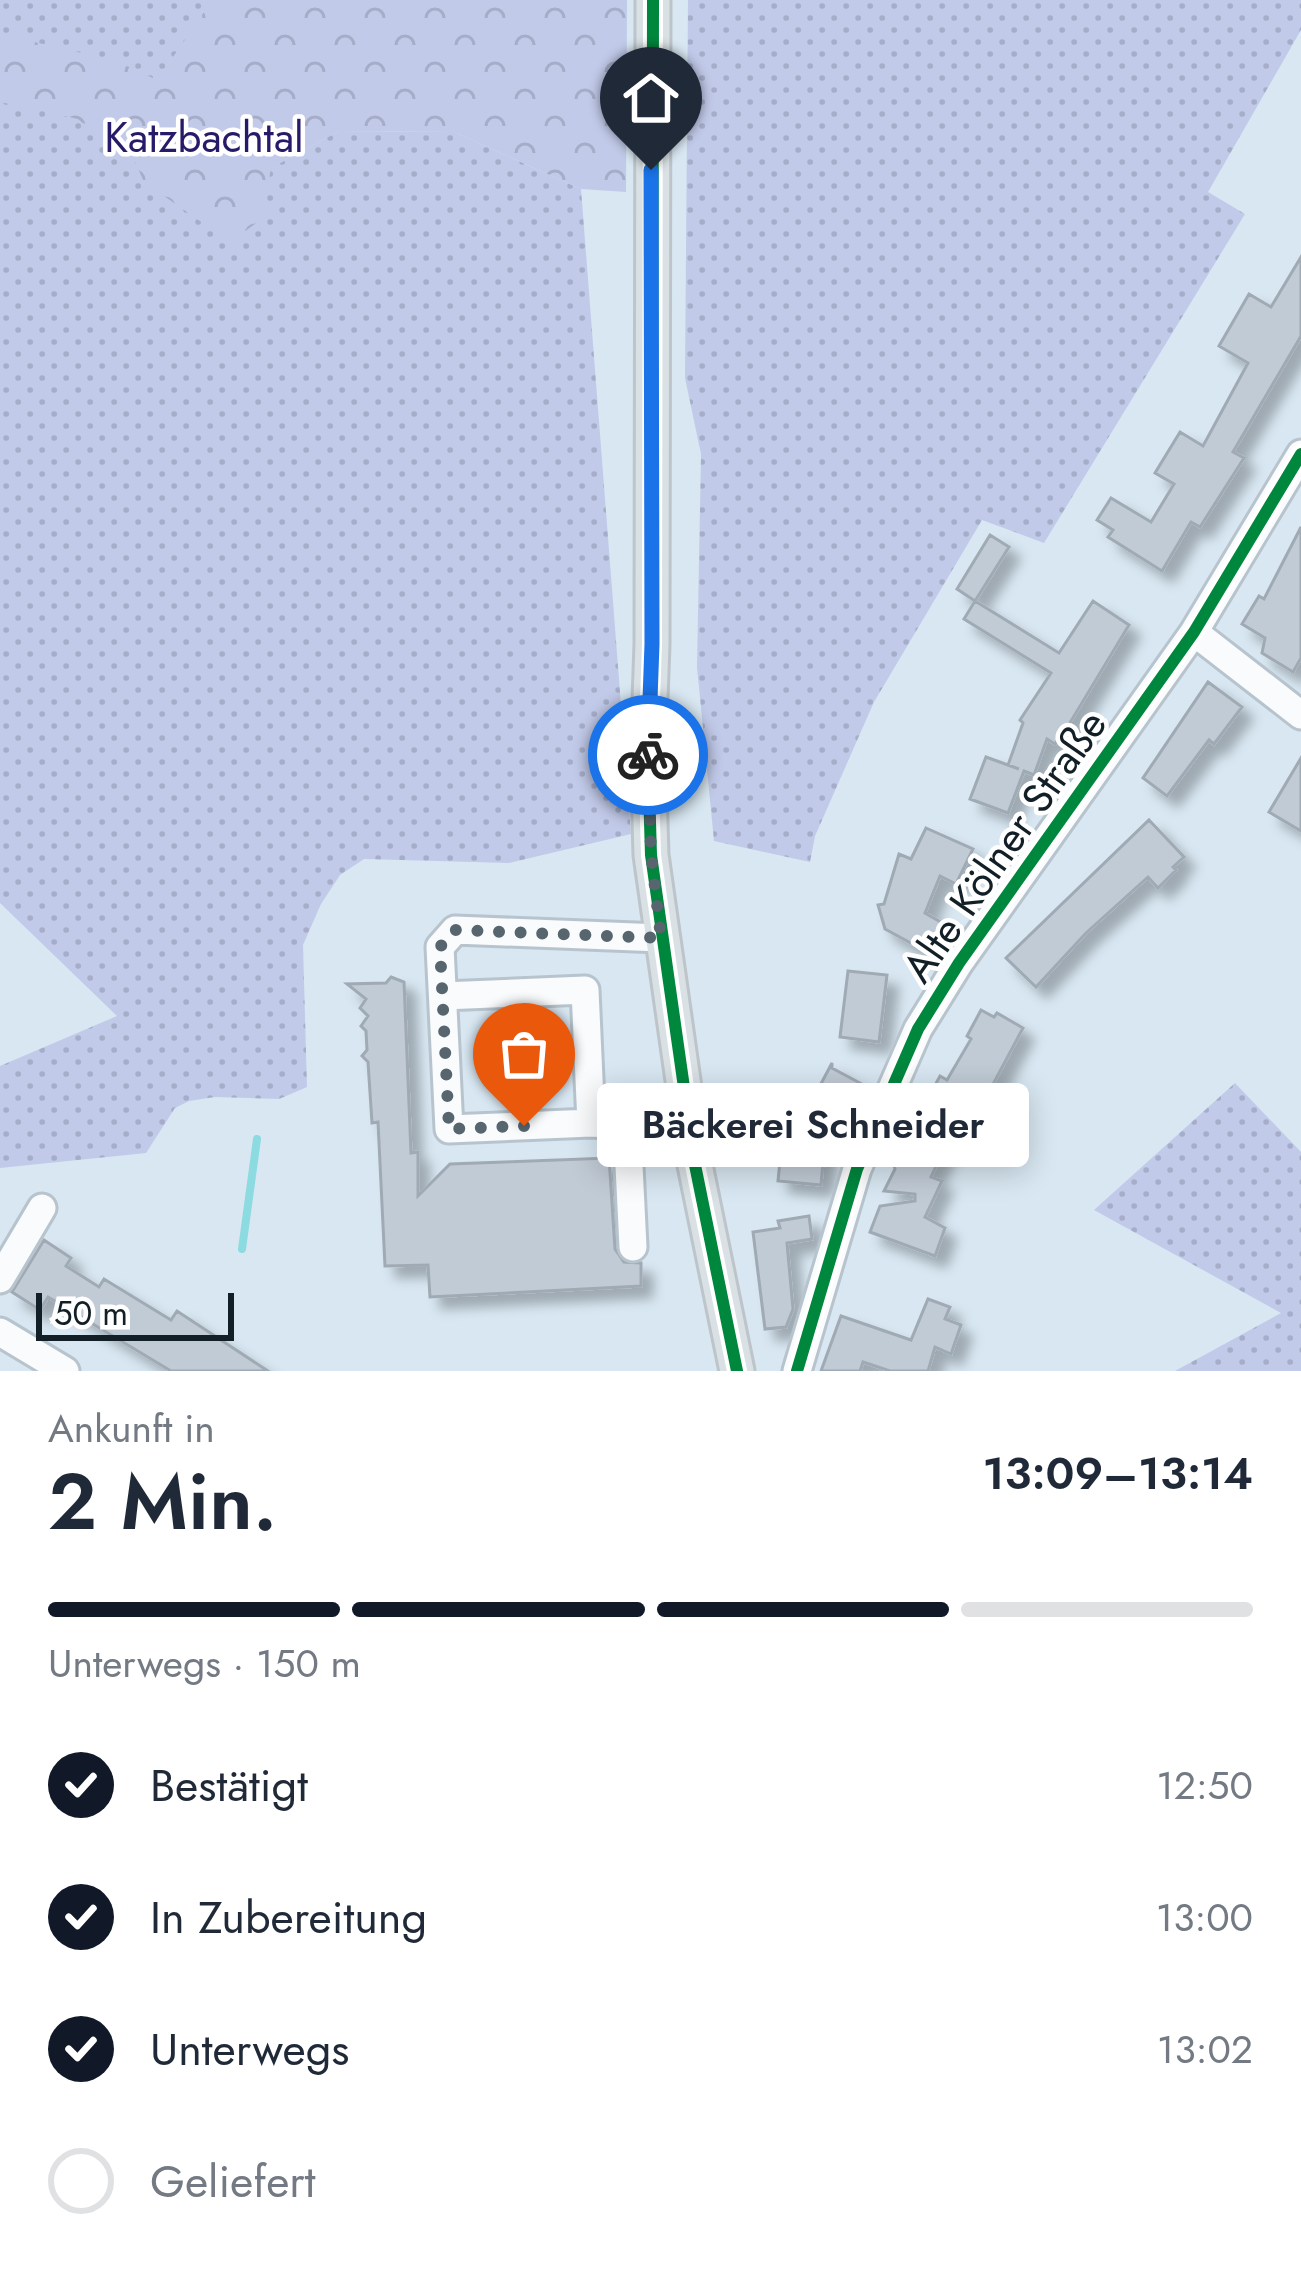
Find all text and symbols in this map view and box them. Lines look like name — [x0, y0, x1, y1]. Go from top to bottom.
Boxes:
pin — [600, 47, 702, 170]
icon: home — [618, 65, 684, 131]
park label: Katzbachtal — [104, 107, 304, 168]
courier — [588, 695, 708, 815]
street label: Alte Kölner Straße — [888, 698, 1121, 995]
icon: bike — [615, 722, 681, 788]
pin — [473, 1003, 575, 1126]
icon: bag — [491, 1021, 557, 1087]
callout: Bäckerei Schneider — [596, 1084, 1028, 1168]
text: Bäckerei Schneider — [641, 1096, 985, 1153]
scale bar — [36, 1287, 234, 1340]
text: 50 m — [54, 1290, 128, 1337]
text: Ankunft in — [48, 1400, 215, 1457]
text: 13:09–13:14 — [982, 1441, 1253, 1506]
text: 2 Min. — [48, 1446, 277, 1558]
text: Unterwegs · 150 m — [48, 1635, 361, 1692]
icon: check — [48, 1752, 114, 1818]
text: Bestätigt — [150, 1753, 308, 1818]
text: 12:50 — [1156, 1757, 1253, 1814]
icon: check — [48, 1884, 114, 1950]
text: In Zubereitung — [150, 1885, 427, 1950]
text: 13:00 — [1156, 1889, 1253, 1946]
icon: check — [48, 2016, 114, 2082]
text: Unterwegs — [150, 2017, 349, 2082]
text: 13:02 — [1157, 2021, 1253, 2078]
text: Geliefert — [150, 2149, 316, 2214]

